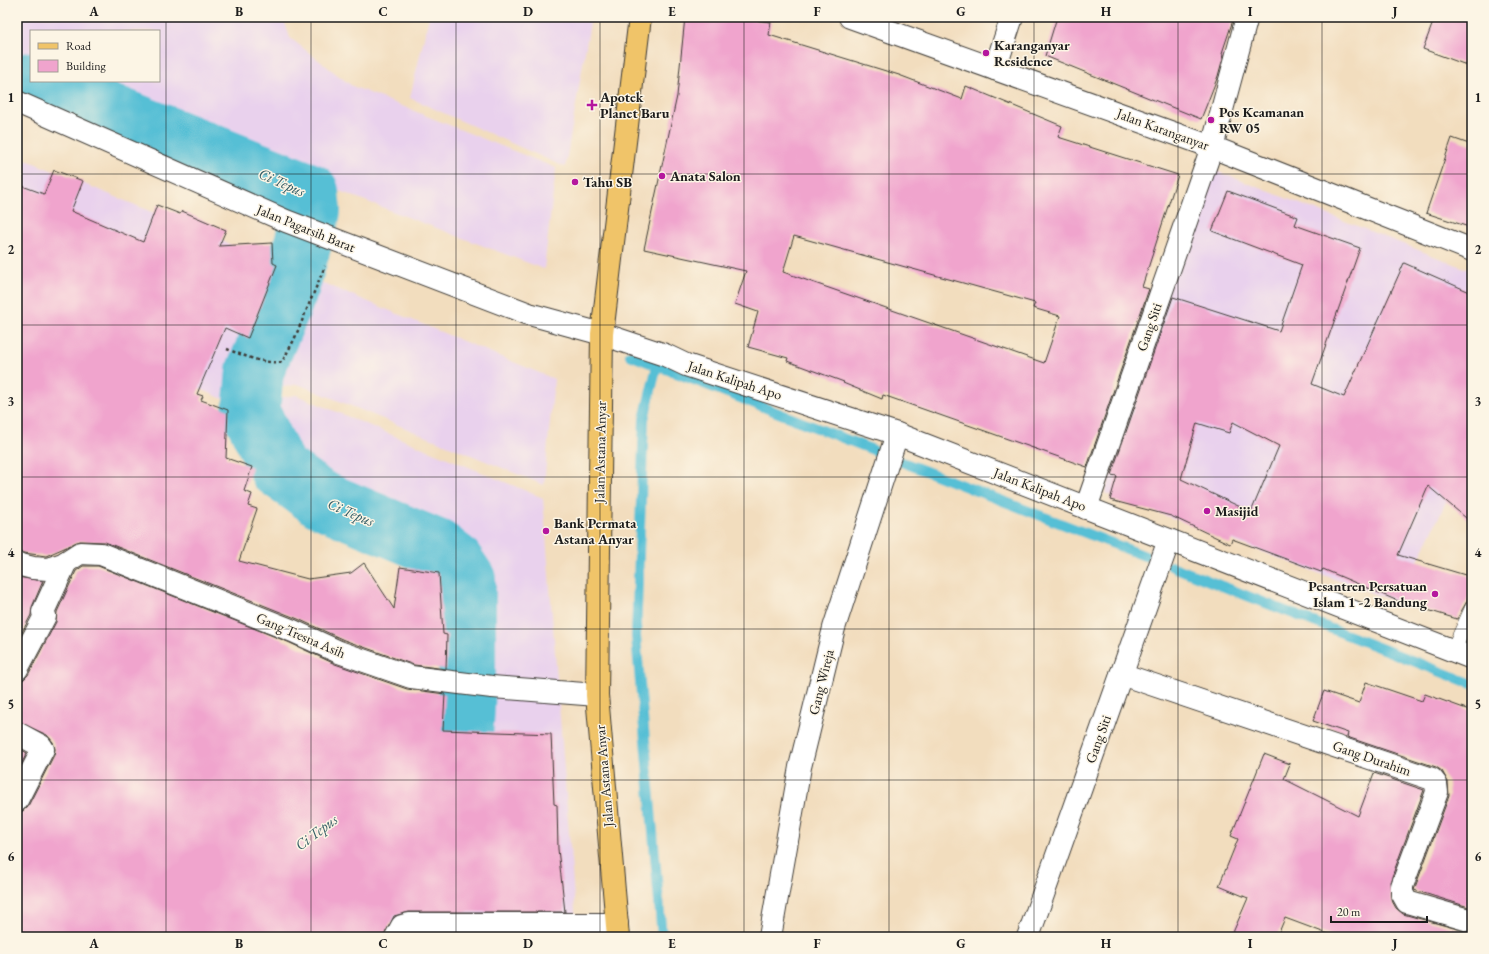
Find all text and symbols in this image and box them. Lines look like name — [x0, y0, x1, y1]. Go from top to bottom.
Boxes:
text: A — [88, 3, 99, 20]
text: B — [235, 3, 243, 20]
text: C — [378, 3, 388, 20]
text: D — [523, 3, 533, 20]
text: E — [668, 3, 676, 20]
text: F — [813, 3, 821, 20]
text: G — [956, 3, 966, 20]
text: H — [1101, 3, 1112, 20]
text: I — [1248, 3, 1253, 20]
text: J — [1391, 3, 1398, 20]
legend — [30, 30, 160, 82]
place label: Karanganyar Residence — [994, 36, 1070, 70]
text: Road — [66, 38, 92, 54]
marker: Karanganyar Residence — [981, 48, 991, 58]
text: Building — [66, 58, 107, 74]
place label: Apotek Planet Baru — [599, 88, 670, 122]
text: 1 — [8, 89, 15, 106]
text: 1 — [1475, 89, 1482, 106]
marker: Apotek Planet Baru — [587, 100, 597, 110]
place label: Pos Keamanan RW 05 — [1219, 103, 1304, 137]
street label: Jalan Karanganyar — [1113, 104, 1212, 154]
marker: Pos Keamanan RW 05 — [1206, 115, 1216, 125]
water label: Ci Tepus — [256, 163, 309, 201]
place label: Anata Salon — [669, 167, 741, 185]
marker: Anata Salon — [657, 171, 667, 181]
place label: Tahu SB — [583, 173, 632, 191]
marker: Tahu SB — [570, 177, 580, 187]
street label: Jalan Pagarsih Barat — [253, 200, 359, 256]
text: 2 — [8, 241, 15, 258]
text: 2 — [1475, 241, 1482, 258]
street label: Gang Siti — [1132, 300, 1166, 353]
street label: Jalan Kalipah Apo — [685, 356, 784, 404]
text: 3 — [8, 393, 15, 410]
text: 3 — [1475, 393, 1482, 410]
street label: Jalan Astana Anyar — [590, 400, 610, 504]
street label: Jalan Kalipah Apo — [990, 463, 1089, 515]
water label: Ci Tepus — [325, 494, 378, 531]
place label: Masijid — [1215, 502, 1259, 520]
marker: Masijid — [1202, 506, 1212, 516]
place label: Bank Permata Astana Anyar — [553, 514, 637, 548]
marker: Bank Permata Astana Anyar — [541, 526, 551, 536]
text: 4 — [8, 544, 15, 561]
text: 4 — [1475, 544, 1482, 561]
place label: Pesantren Persatuan Islam 1 -2 Bandung — [1308, 577, 1428, 611]
marker: Pesantren Persatuan Islam 1 -2 Bandung — [1430, 589, 1440, 599]
street label: Gang Tresna Asih — [254, 608, 348, 662]
street label: Gang Wireja — [804, 647, 838, 717]
text: 5 — [8, 696, 14, 713]
text: 5 — [1475, 696, 1481, 713]
street label: Gang Siti — [1081, 712, 1115, 765]
street label: Jalan Astana Anyar — [591, 724, 618, 829]
street label: Gang Durahim — [1330, 736, 1414, 780]
water label: Ci Tepus — [291, 809, 342, 854]
text: 6 — [8, 848, 15, 865]
text: 6 — [1475, 848, 1482, 865]
scale bar — [1331, 898, 1427, 924]
text: 20 m — [1337, 904, 1361, 920]
text: A — [88, 935, 99, 952]
text: B — [235, 935, 243, 952]
text: C — [378, 935, 388, 952]
text: D — [523, 935, 533, 952]
text: E — [668, 935, 676, 952]
text: F — [813, 935, 821, 952]
text: G — [956, 935, 966, 952]
text: H — [1101, 935, 1112, 952]
text: I — [1248, 935, 1253, 952]
text: J — [1391, 935, 1398, 952]

